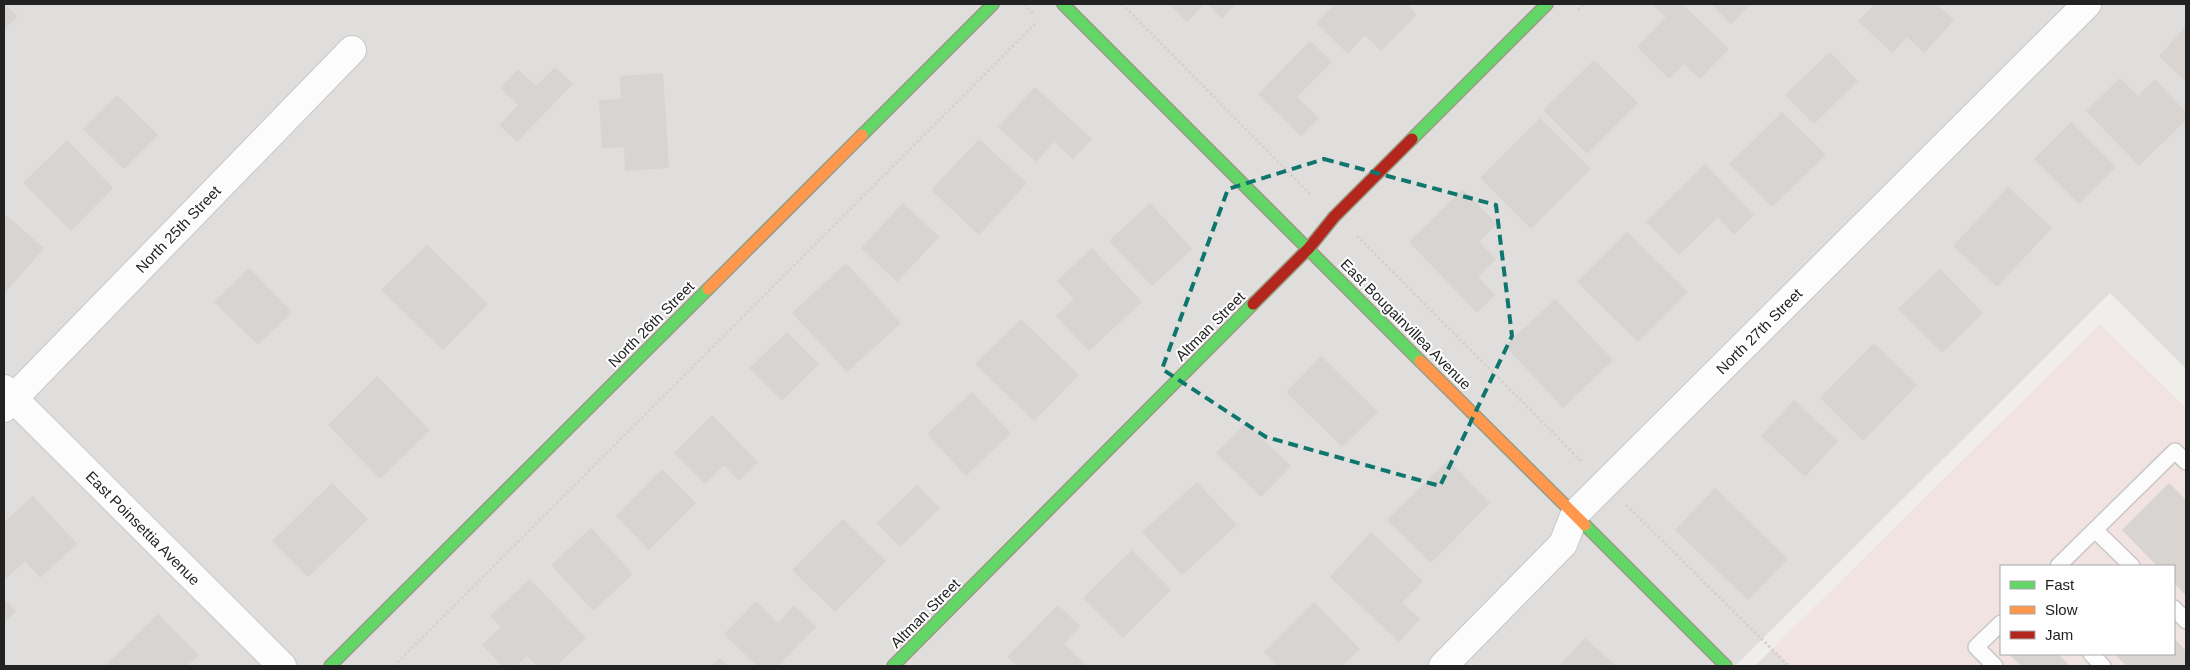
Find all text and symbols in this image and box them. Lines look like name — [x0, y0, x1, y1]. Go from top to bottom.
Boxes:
street label: North 25th Street — [132, 181, 224, 276]
street label: East Bougainvillea Avenue — [1337, 255, 1475, 393]
street label: North 26th Street — [605, 277, 698, 370]
street label: North 27th Street — [1713, 284, 1806, 377]
street label: Altman Street — [1172, 287, 1249, 364]
street label: East Poinsettia Avenue — [83, 468, 203, 588]
legend — [2000, 565, 2175, 655]
street label: Altman Street — [887, 574, 964, 651]
text: Fast — [2045, 576, 2075, 593]
text: Slow — [2045, 601, 2078, 618]
text: Jam — [2045, 626, 2073, 643]

